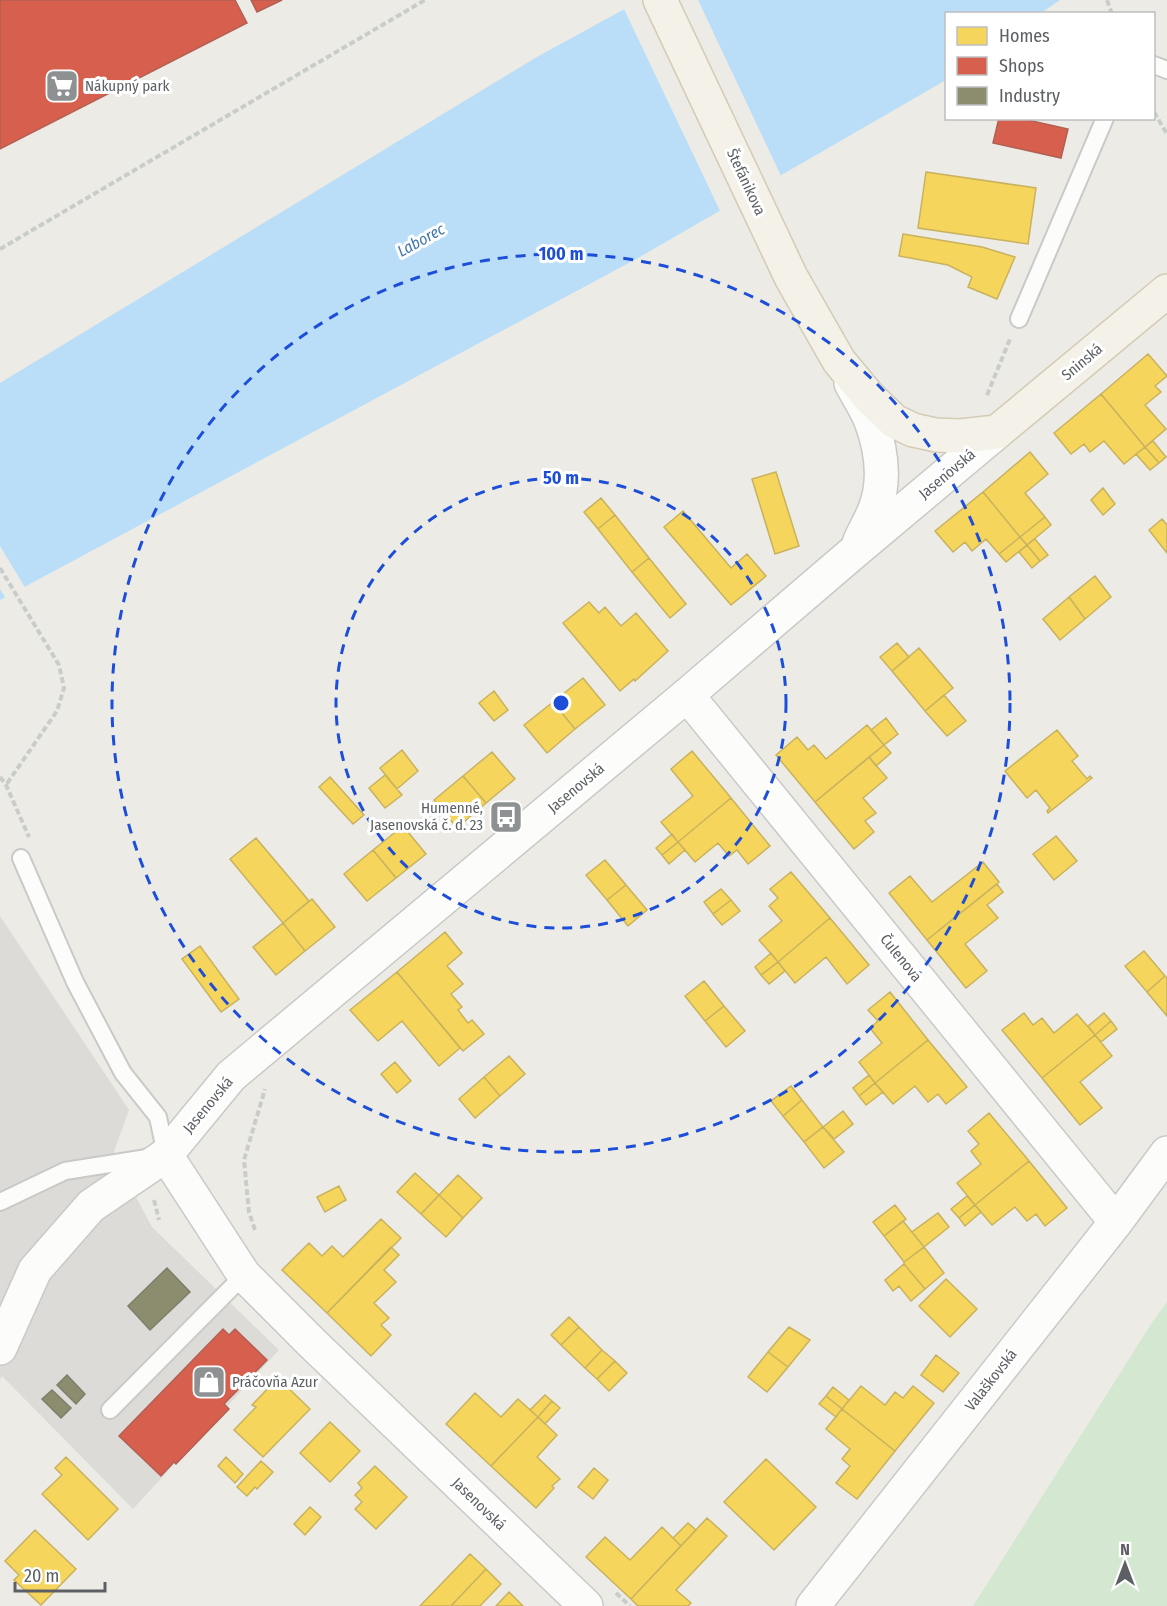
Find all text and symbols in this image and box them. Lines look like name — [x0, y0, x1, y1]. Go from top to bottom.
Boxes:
legend — [945, 12, 1155, 120]
text: Homes — [999, 25, 1050, 47]
text: Shops — [999, 55, 1044, 77]
supermarket icon: Nákupný park — [44, 68, 80, 104]
place label: Nákupný park — [85, 77, 170, 95]
text: Industry — [999, 85, 1060, 107]
street label: Štefánikova — [723, 146, 769, 218]
water label: Laborec — [394, 219, 448, 261]
text: 100 m — [539, 243, 583, 265]
street label: Sninská — [1058, 340, 1106, 384]
street label: Jasenovská — [915, 445, 979, 503]
text: 50 m — [543, 467, 579, 489]
centre of rings — [551, 693, 571, 713]
street label: Jasenovská — [544, 759, 608, 817]
place label: Humenné, Jasenovská č. d. 23 — [370, 799, 483, 834]
bus stop icon: Humenné, Jasenovská č. d. 23 — [488, 799, 524, 835]
street label: Čulenova — [876, 931, 926, 985]
street label: Jasenovská — [179, 1073, 237, 1137]
street label: Valaškovská — [961, 1345, 1021, 1415]
shop icon: Práčovňa Azur — [191, 1364, 227, 1400]
place label: Práčovňa Azur — [232, 1373, 319, 1391]
street label: Jasenovská — [448, 1474, 510, 1534]
north arrow — [1095, 1534, 1155, 1594]
text: N — [1120, 1540, 1130, 1559]
scale bar — [15, 1555, 105, 1593]
text: 20 m — [24, 1565, 59, 1587]

